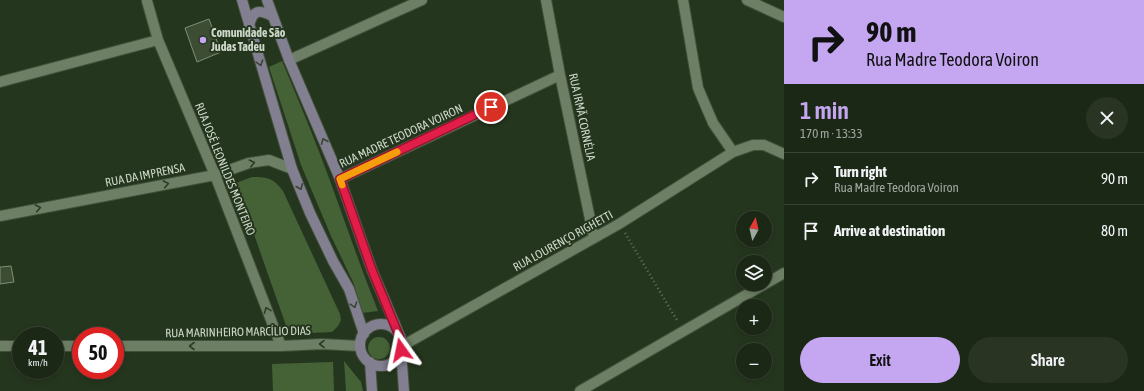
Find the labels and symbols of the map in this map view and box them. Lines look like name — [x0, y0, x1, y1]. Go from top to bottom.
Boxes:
place label: Comunidade São Judas Tadeu — [210, 26, 286, 54]
marker: Comunidade São Judas Tadeu — [198, 35, 208, 45]
one-way arrow — [255, 60, 264, 67]
street label: RUA IRMÃ CORNÉLIA — [566, 72, 598, 162]
pin — [474, 90, 508, 124]
street label: RUA JOSÉ LEONILDES MONTEIRO — [192, 101, 258, 237]
street label: RUA MADRE TEODORA VOIRON — [337, 101, 465, 171]
one-way arrow — [320, 138, 328, 145]
one-way arrow — [249, 159, 256, 168]
street label: RUA DA IMPRENSA — [104, 160, 186, 190]
one-way arrow — [163, 180, 169, 189]
one-way arrow — [295, 184, 303, 191]
one-way arrow — [35, 205, 41, 213]
street label: RUA LOURENÇO RIGHETTI — [511, 208, 615, 274]
north arrow — [736, 211, 772, 247]
one-way arrow — [349, 301, 357, 308]
one-way arrow — [264, 307, 272, 314]
street label: RUA MARINHEIRO MARCÍLIO DIAS — [165, 324, 311, 340]
speed limit sign: 50 — [72, 327, 124, 379]
position arrow — [380, 329, 422, 371]
one-way arrow — [319, 340, 325, 348]
one-way arrow — [189, 342, 195, 350]

